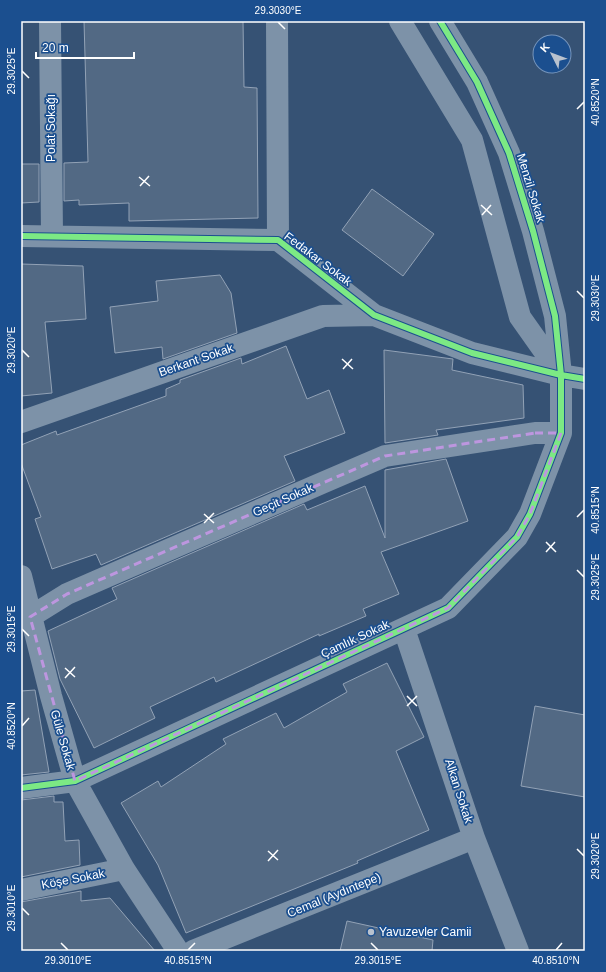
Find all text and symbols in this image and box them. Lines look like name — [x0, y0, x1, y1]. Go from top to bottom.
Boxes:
text: 29.3030°E — [255, 5, 302, 16]
scale bar — [36, 34, 134, 60]
north arrow — [532, 34, 572, 74]
text: K — [537, 40, 552, 54]
text: 20 m — [42, 41, 69, 55]
text: 29.3025°E — [6, 47, 17, 94]
text: 40.8520°N — [590, 78, 601, 126]
street label: Polat Sokağı — [44, 94, 58, 162]
street label: Menzil Sokak — [514, 152, 548, 225]
street label: Fedakar Sokak — [282, 229, 355, 289]
text: 29.3030°E — [590, 274, 601, 321]
text: 29.3020°E — [6, 326, 17, 373]
street label: Berkant Sokak — [157, 340, 236, 379]
street label: Geçit Sokak — [251, 480, 316, 520]
text: 40.8515°N — [590, 486, 601, 534]
text: 29.3025°E — [590, 553, 601, 600]
text: 29.3015°E — [6, 605, 17, 652]
street label: Çamlık Sokak — [318, 617, 392, 661]
text: 40.8520°N — [6, 702, 17, 750]
street label: Güle Sokak — [48, 708, 79, 773]
street label: Alkan Sokak — [442, 757, 476, 826]
text: 29.3020°E — [590, 832, 601, 879]
street label: Köşe Sokak — [40, 866, 107, 892]
street label: Cemal (Aydıntepe) — [285, 870, 383, 920]
text: 29.3010°E — [6, 884, 17, 931]
place label: Yavuzevler Camii — [379, 925, 471, 939]
marker: Yavuzevler Camii — [366, 927, 376, 937]
text: 29.3010°E — [45, 955, 92, 966]
text: 40.8515°N — [164, 955, 212, 966]
text: 29.3015°E — [355, 955, 402, 966]
text: 40.8510°N — [532, 955, 580, 966]

